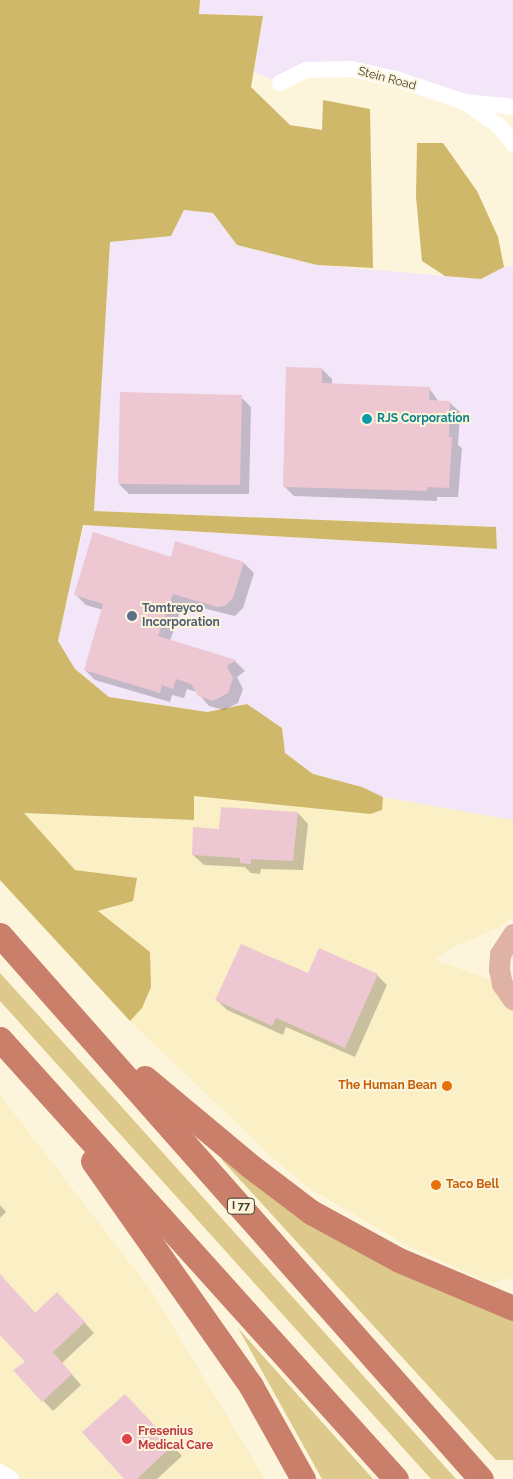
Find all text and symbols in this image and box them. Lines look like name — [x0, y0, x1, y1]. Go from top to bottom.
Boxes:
street label: Stein Road — [356, 64, 418, 94]
place label: RJS Corporation — [377, 412, 470, 426]
marker: RJS Corporation — [361, 413, 373, 425]
place label: Tomtreyco Incorporation — [142, 602, 220, 630]
marker: Tomtreyco Incorporation — [126, 610, 138, 622]
place label: The Human Bean — [338, 1079, 437, 1093]
marker: The Human Bean — [441, 1080, 453, 1092]
place label: Taco Bell — [446, 1178, 499, 1192]
marker: Taco Bell — [430, 1179, 442, 1191]
road number: I 77 — [226, 1198, 256, 1214]
place label: Fresenius Medical Care — [138, 1425, 213, 1453]
marker: Fresenius Medical Care — [120, 1432, 134, 1446]

